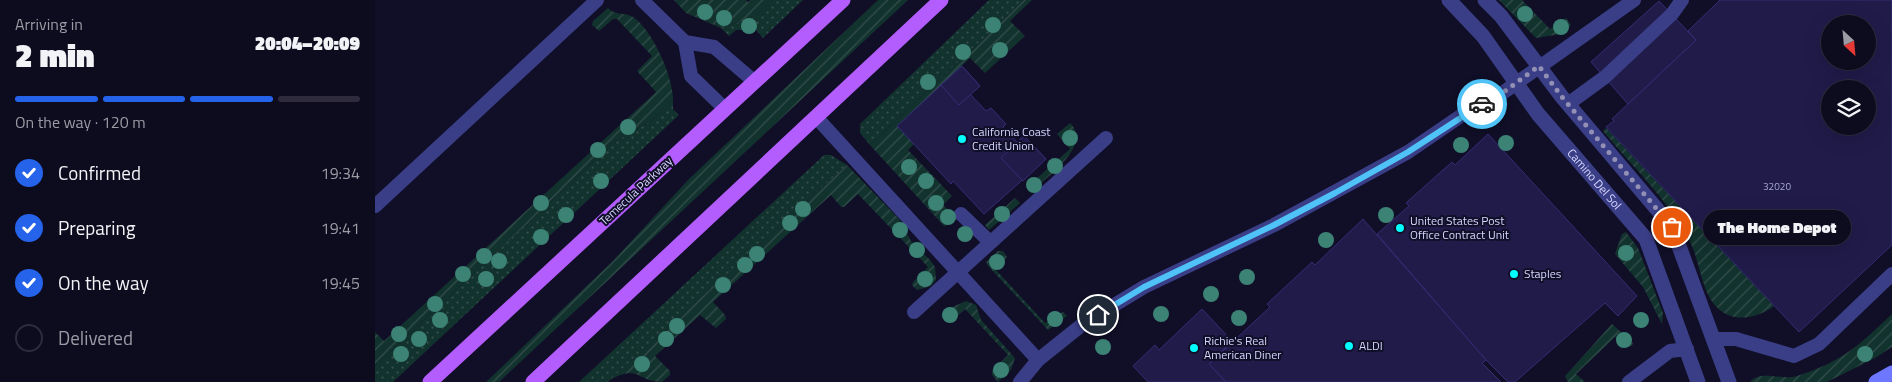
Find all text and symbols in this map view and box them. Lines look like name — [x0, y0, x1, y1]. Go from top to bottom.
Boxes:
text: Arriving in — [15, 12, 83, 36]
north arrow — [1821, 15, 1876, 70]
map controls — [1821, 15, 1876, 135]
text: 20:04–20:09 — [255, 28, 360, 57]
text: 2 min — [15, 31, 95, 79]
courier — [1457, 79, 1507, 129]
button: layers — [1821, 80, 1876, 135]
icon: car — [1468, 90, 1496, 118]
text: On the way · 120 m — [15, 110, 146, 134]
place label: California Coast Credit Union — [972, 122, 1051, 155]
marker: California Coast Credit Union — [956, 133, 968, 145]
street label: Camino Del Sol — [1563, 144, 1627, 214]
street label: Temecula Parkway — [595, 151, 677, 230]
text: Confirmed — [58, 158, 141, 187]
icon: check — [15, 159, 43, 187]
text: 19:34 — [321, 161, 360, 185]
house number: 32020 — [1763, 179, 1791, 194]
pin — [1651, 206, 1693, 248]
callout: The Home Depot — [1702, 210, 1849, 244]
place label: United States Post Office Contract Unit — [1410, 211, 1510, 244]
text: Preparing — [58, 213, 135, 242]
icon: bag — [1658, 213, 1686, 241]
icon: check — [15, 214, 43, 242]
text: The Home Depot — [1718, 215, 1836, 239]
text: 19:41 — [321, 216, 360, 240]
marker: United States Post Office Contract Unit — [1394, 222, 1406, 234]
place label: Staples — [1524, 264, 1562, 283]
text: On the way — [58, 268, 149, 297]
marker: Staples — [1508, 268, 1520, 280]
icon: check — [15, 269, 43, 297]
text: 19:45 — [321, 271, 360, 295]
pin — [1077, 294, 1119, 336]
icon: home — [1084, 301, 1112, 329]
text: Delivered — [58, 323, 133, 352]
place label: Richie's Real American Diner — [1204, 331, 1281, 364]
place label: ALDI — [1359, 336, 1383, 355]
marker: ALDI — [1343, 340, 1355, 352]
marker: Richie's Real American Diner — [1188, 342, 1200, 354]

